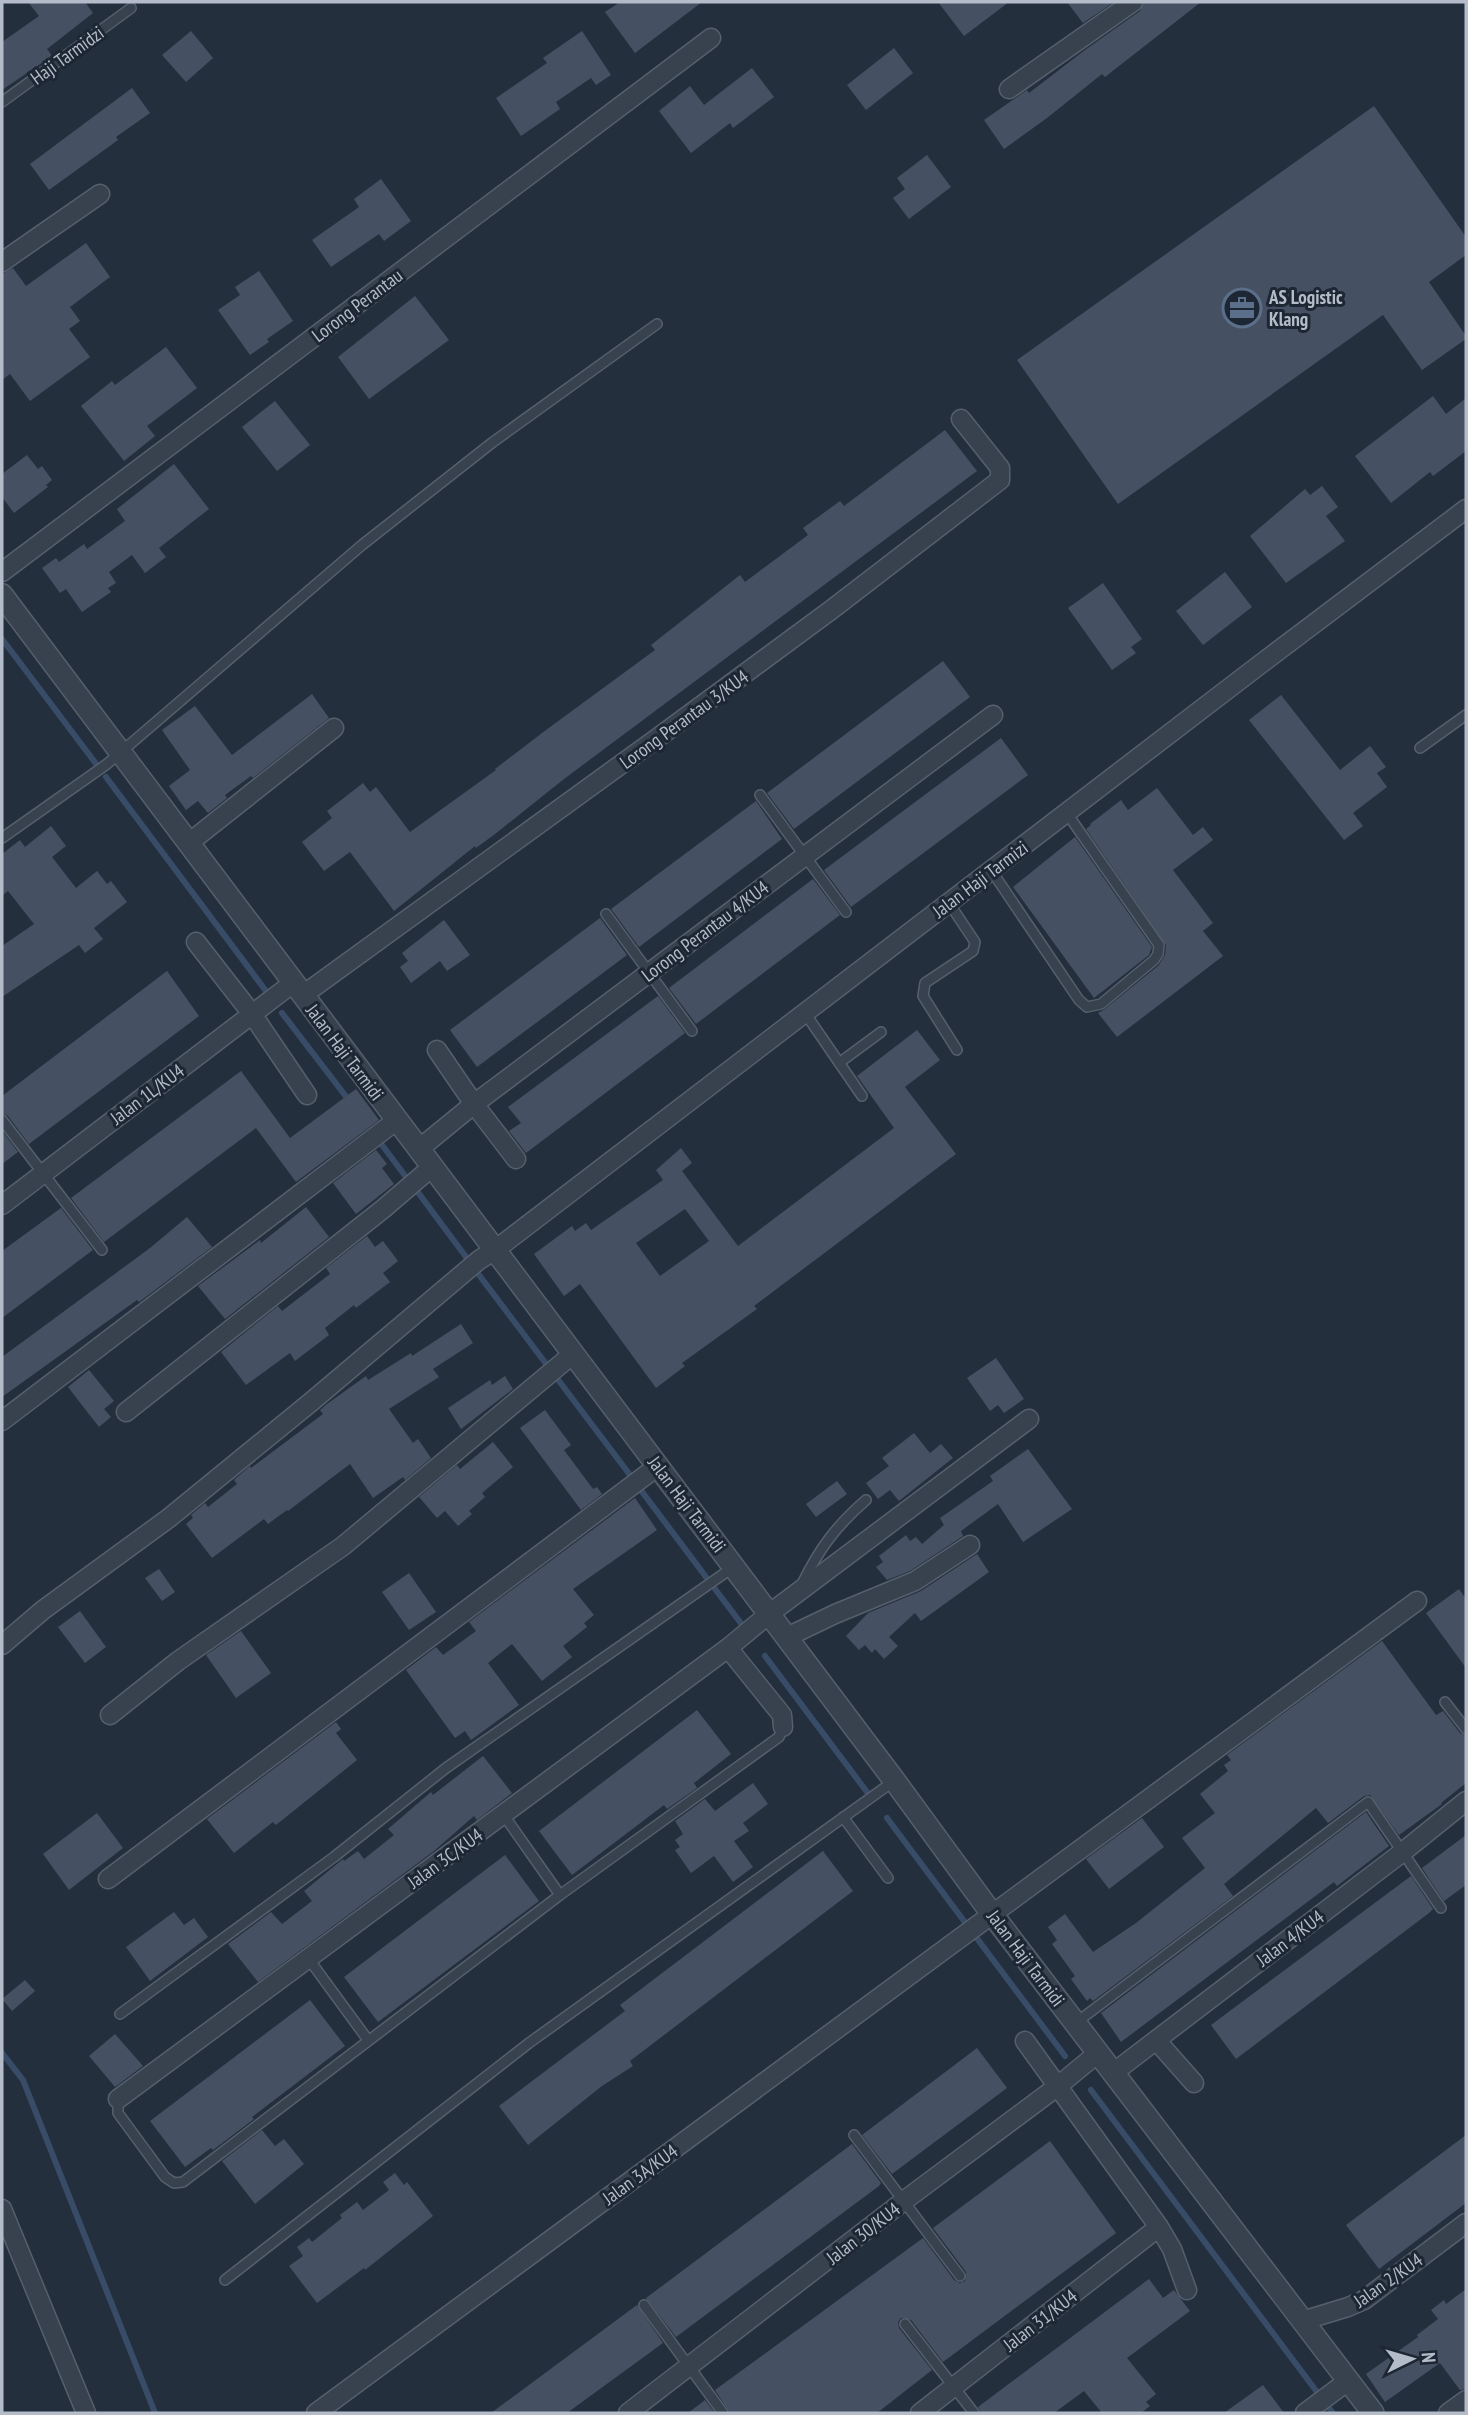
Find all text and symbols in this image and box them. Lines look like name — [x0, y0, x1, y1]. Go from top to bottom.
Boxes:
street label: Haji Tarmidzi — [26, 20, 108, 90]
street label: Lorong Perantau — [307, 263, 407, 347]
place label: AS Logistic Klang — [1268, 285, 1343, 331]
office icon: AS Logistic Klang — [1221, 287, 1263, 329]
street label: Lorong Perantau 3/KU4 — [615, 664, 753, 774]
street label: Jalan Haji Tarmizi — [927, 835, 1032, 923]
street label: Lorong Perantau 4/KU4 — [637, 875, 774, 987]
street label: Jalan Haji Tarmidi — [300, 998, 389, 1105]
street label: Jalan 1L/KU4 — [104, 1058, 189, 1130]
street label: Jalan Haji Tarmidi — [642, 1450, 731, 1557]
street label: Jalan 3C/KU4 — [402, 1822, 488, 1894]
street label: Jalan Haji Tarmidi — [981, 1904, 1070, 2011]
street label: Jalan 4/KU4 — [1251, 1905, 1329, 1972]
street label: Jalan 3A/KU4 — [597, 2138, 683, 2210]
street label: Jalan 30/KU4 — [821, 2196, 905, 2270]
street label: Jalan 2/KU4 — [1348, 2247, 1427, 2313]
street label: Jalan 31/KU4 — [998, 2283, 1082, 2357]
north arrow — [1377, 2324, 1447, 2394]
text: N — [1417, 2351, 1441, 2364]

